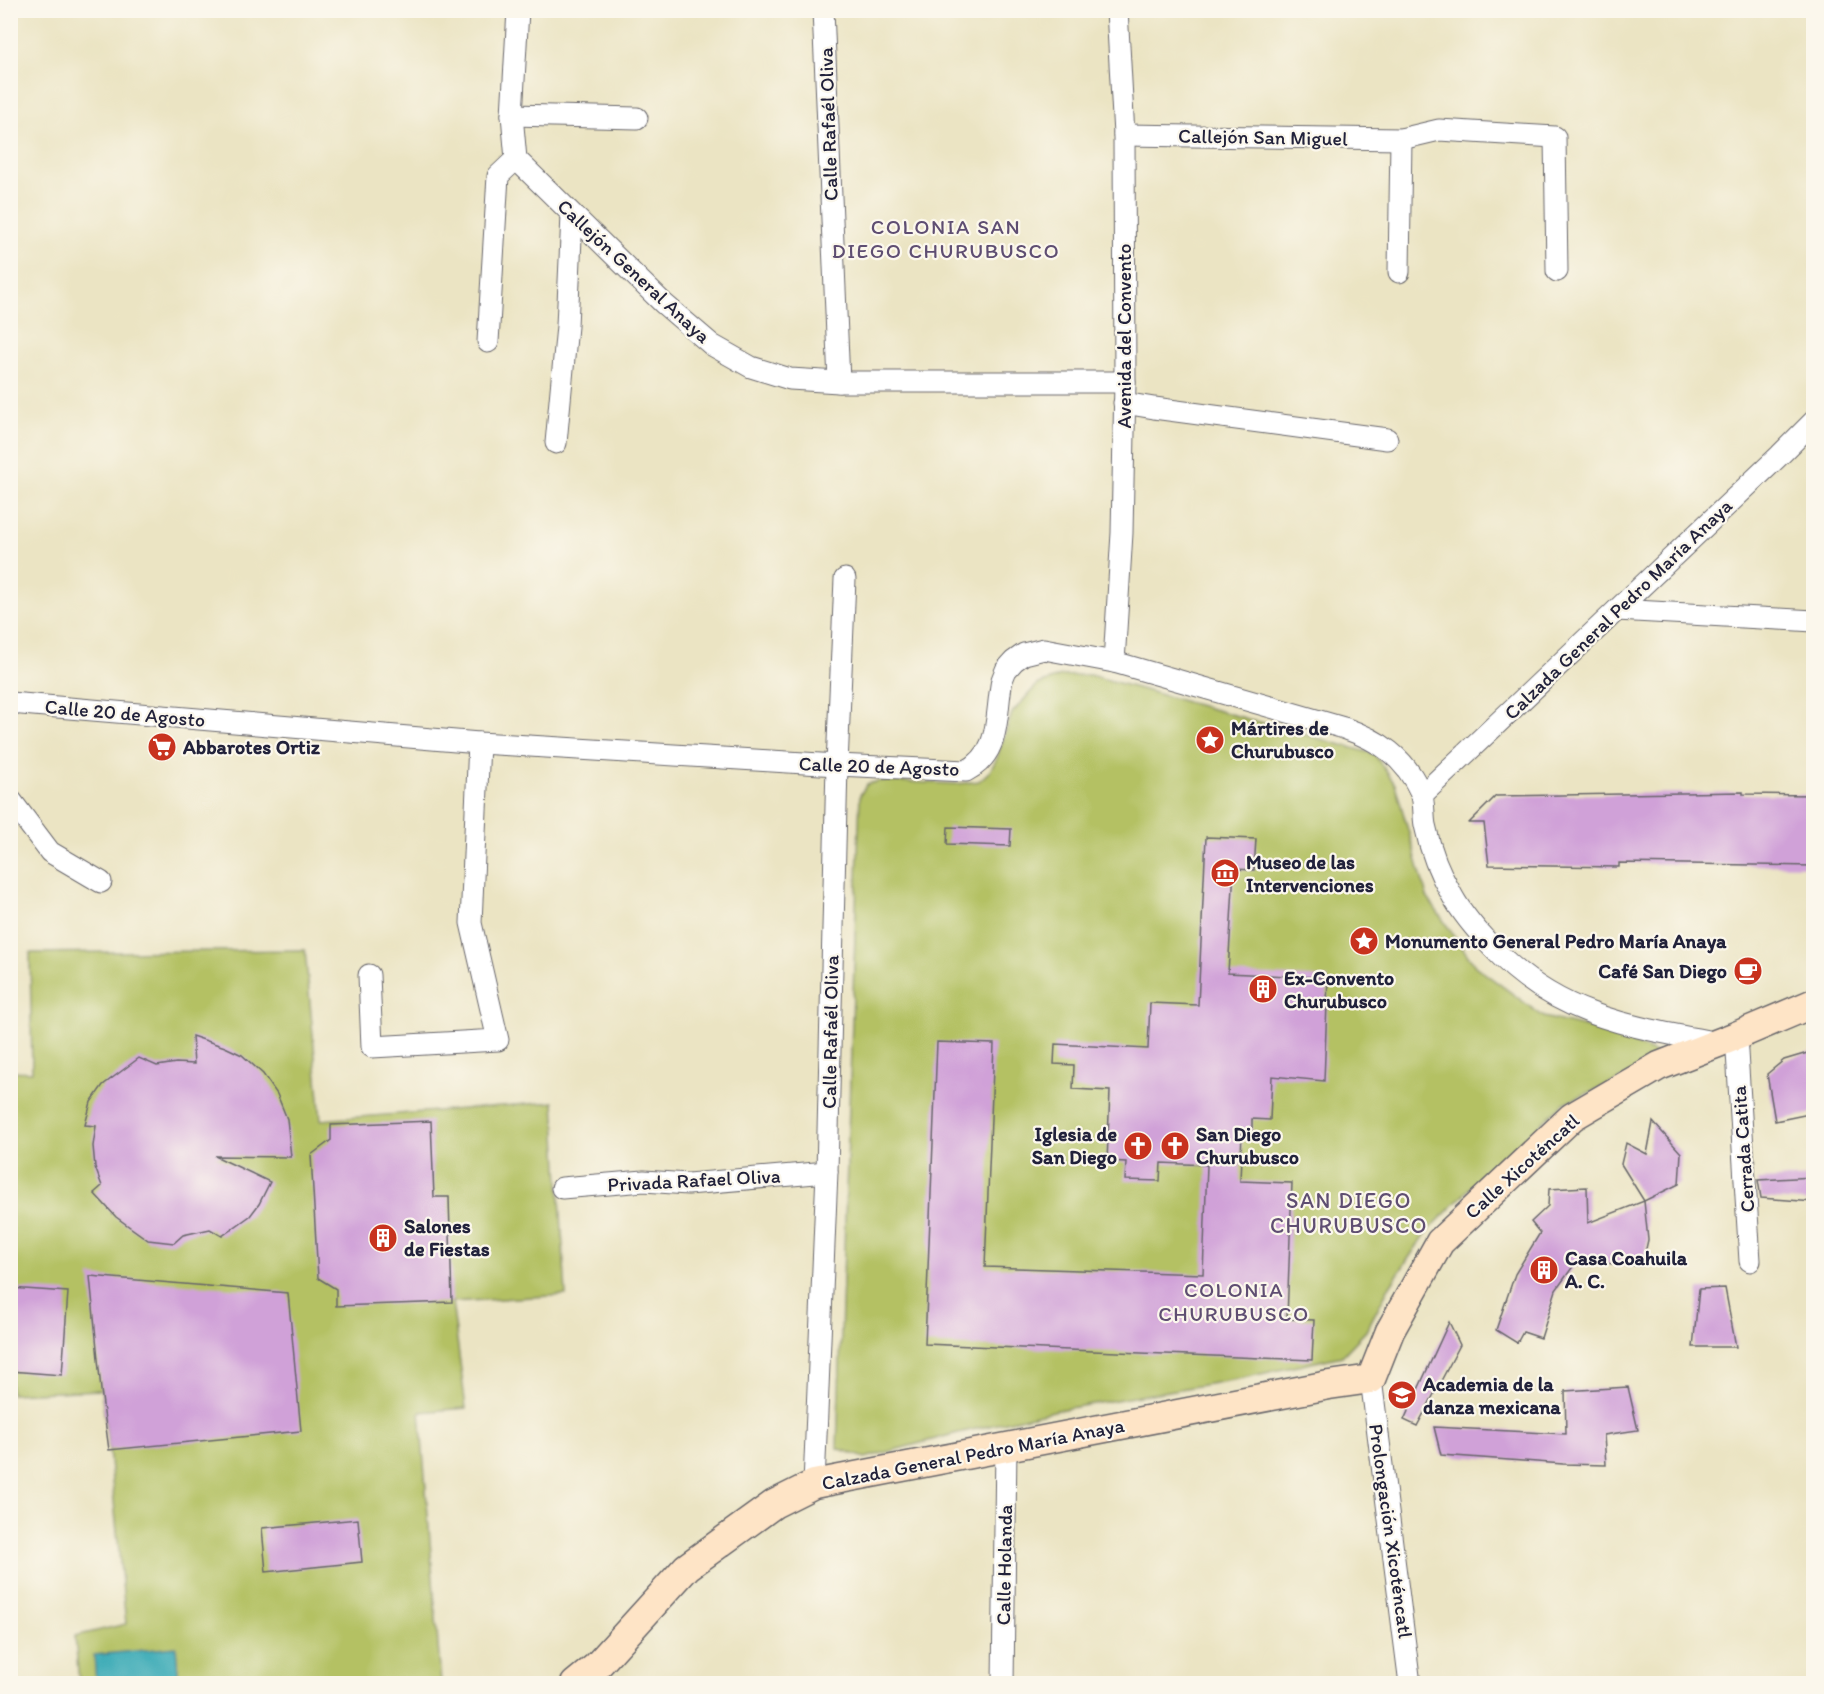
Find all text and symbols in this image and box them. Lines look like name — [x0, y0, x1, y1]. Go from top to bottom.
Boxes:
street label: Calle Rafaél Oliva — [813, 46, 843, 201]
street label: Callejón San Miguel — [1178, 124, 1348, 150]
street label: Callejón General Anaya — [553, 194, 716, 348]
district label: COLONIA SAN DIEGO CHURUBUSCO — [832, 214, 1060, 263]
street label: Avenida del Convento — [1112, 243, 1136, 429]
street label: Calzada General Pedro María Anaya — [1499, 493, 1737, 724]
street label: Calle 20 de Agosto — [44, 694, 206, 732]
place label: Mártires de Churubusco — [1231, 716, 1334, 763]
place icon: Mártires de Churubusco — [1194, 724, 1226, 756]
supermarket icon: Abbarotes Ortiz — [146, 731, 178, 763]
place label: Abbarotes Ortiz — [182, 735, 321, 759]
street label: Calle 20 de Agosto — [798, 751, 960, 781]
place label: Museo de las Intervenciones — [1246, 850, 1374, 897]
museum icon: Museo de las Intervenciones — [1209, 857, 1241, 889]
place icon: Monumento General Pedro María Anaya — [1348, 925, 1380, 957]
place label: Monumento General Pedro María Anaya — [1385, 929, 1727, 954]
street label: Calle Rafaél Oliva — [817, 954, 843, 1109]
cafe icon: Café San Diego — [1732, 955, 1764, 987]
place label: Café San Diego — [1598, 959, 1727, 984]
place label: Ex-Convento Churubusco — [1284, 966, 1394, 1013]
building icon: Ex-Convento Churubusco — [1247, 973, 1279, 1005]
street label: Cerrada Catita — [1727, 1084, 1759, 1213]
street label: Calle Xicoténcatl — [1460, 1108, 1584, 1224]
place label: Iglesia de San Diego — [1032, 1122, 1117, 1170]
place label: San Diego Churubusco — [1196, 1122, 1299, 1169]
church icon: Iglesia de San Diego — [1122, 1130, 1154, 1162]
church icon: San Diego Churubusco — [1159, 1130, 1191, 1162]
street label: Privada Rafael Oliva — [607, 1163, 781, 1197]
district label: SAN DIEGO CHURUBUSCO — [1270, 1187, 1428, 1239]
place label: Salones de Fiestas — [404, 1214, 490, 1261]
building icon: Salones de Fiestas — [367, 1222, 399, 1254]
place label: Casa Coahuila A. C. — [1564, 1246, 1688, 1293]
building icon: Casa Coahuila A. C. — [1528, 1254, 1560, 1286]
district label: COLONIA CHURUBUSCO — [1158, 1277, 1310, 1326]
place label: Academia de la danza mexicana — [1422, 1372, 1561, 1419]
school or university icon: Academia de la danza mexicana — [1386, 1379, 1418, 1411]
street label: Calzada General Pedro María Anaya — [820, 1413, 1127, 1495]
street label: Prolongación Xicoténcatl — [1364, 1422, 1418, 1640]
street label: Calle Holanda — [991, 1504, 1017, 1625]

